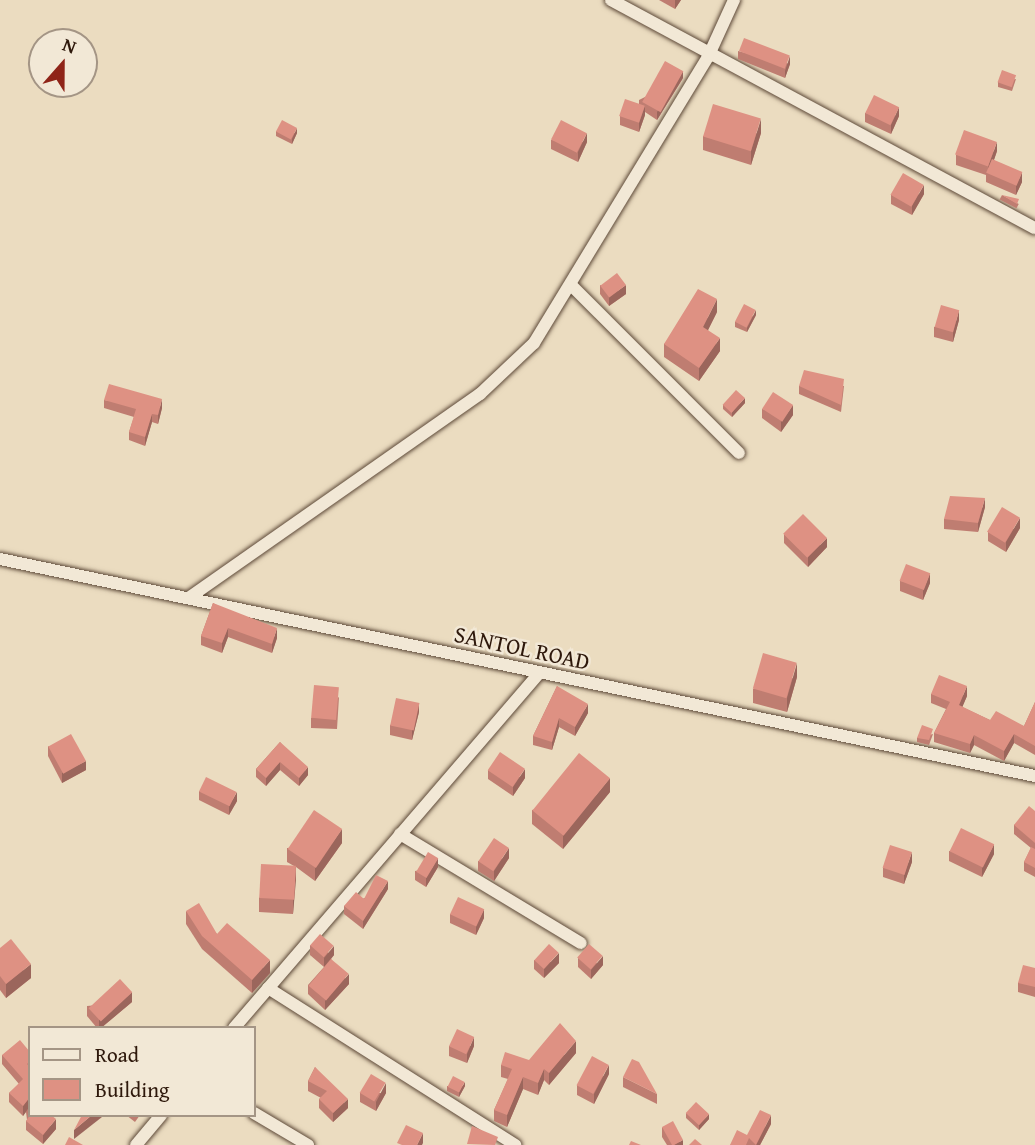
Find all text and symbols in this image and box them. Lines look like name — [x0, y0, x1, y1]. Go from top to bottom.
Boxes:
north arrow — [28, 28, 98, 98]
text: N — [59, 30, 81, 61]
street label: SANTOL ROAD — [452, 620, 592, 676]
legend — [28, 1026, 256, 1117]
text: Road — [95, 1039, 139, 1070]
text: Building — [95, 1074, 169, 1105]

